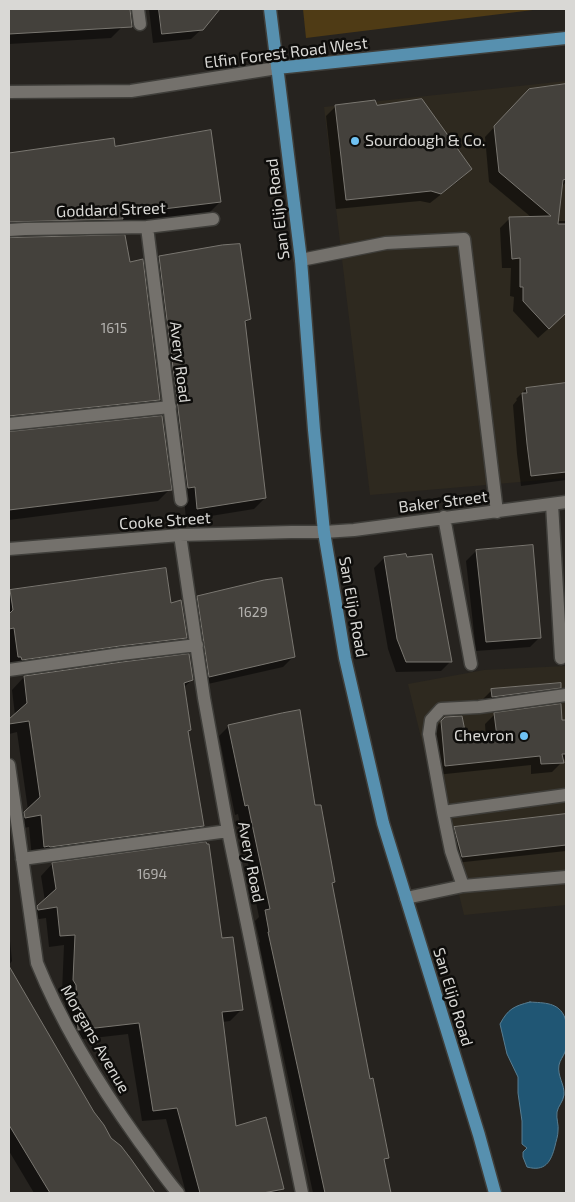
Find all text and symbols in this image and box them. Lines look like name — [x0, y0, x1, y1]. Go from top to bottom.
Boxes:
street label: Elfin Forest Road West — [203, 33, 369, 73]
place label: Sourdough & Co. — [365, 131, 485, 151]
marker: Sourdough & Co. — [349, 135, 361, 147]
street label: San Elijo Road — [262, 157, 294, 261]
street label: Goddard Street — [56, 198, 166, 222]
house number: 1615 — [101, 320, 127, 336]
street label: Avery Road — [165, 320, 195, 404]
street label: Baker Street — [397, 487, 489, 517]
street label: Cooke Street — [119, 508, 211, 534]
street label: San Elijo Road — [335, 555, 371, 659]
house number: 1629 — [238, 604, 268, 620]
place label: Chevron — [454, 726, 514, 746]
marker: Chevron — [518, 730, 530, 742]
street label: Avery Road — [234, 820, 268, 904]
house number: 1694 — [137, 866, 167, 882]
street label: San Elijo Road — [429, 946, 477, 1048]
street label: Morgans Avenue — [56, 981, 134, 1097]

